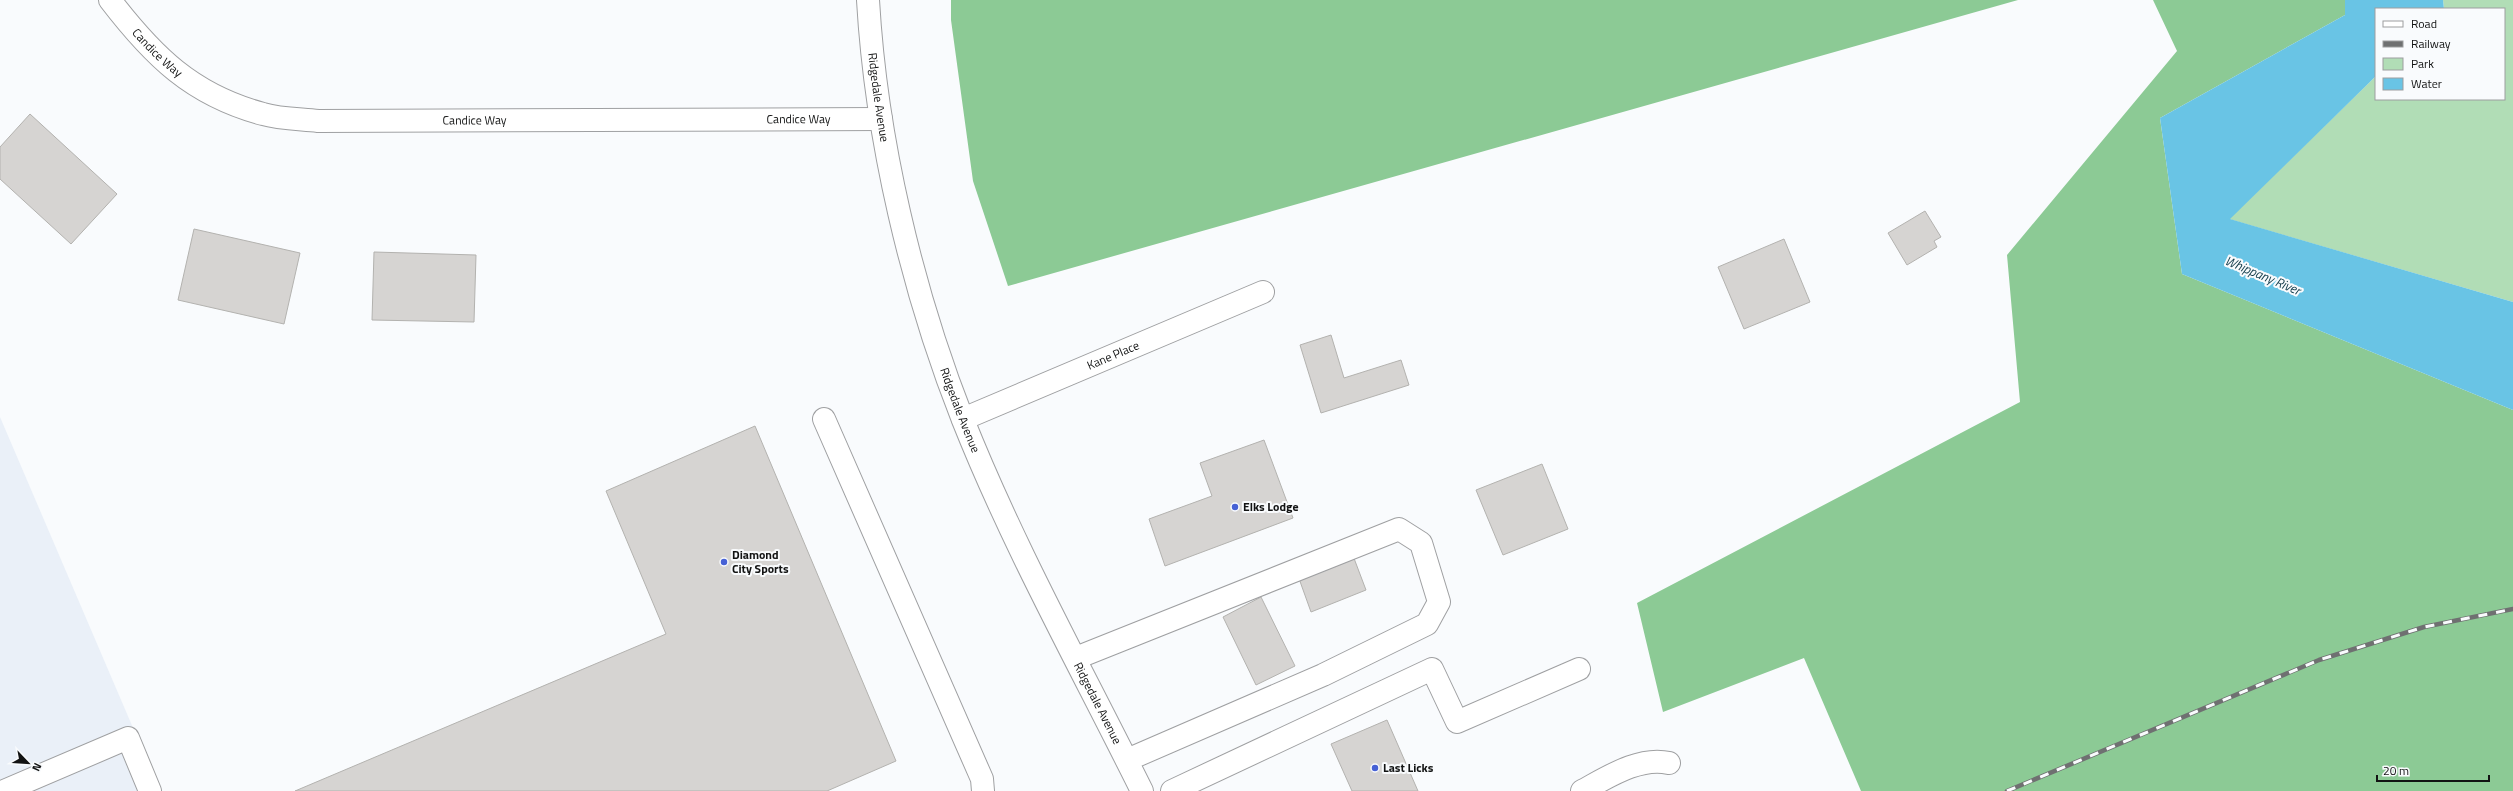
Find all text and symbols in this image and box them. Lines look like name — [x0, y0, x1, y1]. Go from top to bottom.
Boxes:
legend — [2375, 8, 2505, 100]
text: Road — [2411, 14, 2437, 33]
street label: Candice Way — [128, 24, 187, 82]
text: Railway — [2411, 34, 2451, 53]
street label: Ridgedale Avenue — [863, 52, 895, 143]
text: Park — [2411, 54, 2434, 73]
text: Water — [2411, 74, 2442, 93]
street label: Candice Way — [767, 109, 831, 128]
street label: Candice Way — [443, 110, 507, 130]
water label: Whippany River — [2222, 250, 2306, 301]
street label: Kane Place — [1084, 335, 1142, 374]
street label: Ridgedale Avenue — [935, 365, 985, 456]
place label: Elks Lodge — [1243, 497, 1299, 516]
marker: Elks Lodge — [1230, 502, 1240, 512]
place label: Diamond City Sports — [732, 545, 789, 578]
marker: Diamond City Sports — [719, 557, 729, 567]
street label: Ridgedale Avenue — [1069, 659, 1127, 747]
north arrow — [8, 743, 48, 783]
scale bar — [2377, 757, 2489, 783]
place label: Last Licks — [1383, 758, 1434, 777]
text: N — [28, 760, 46, 774]
text: 20 m — [2383, 761, 2409, 780]
marker: Last Licks — [1370, 763, 1380, 773]

